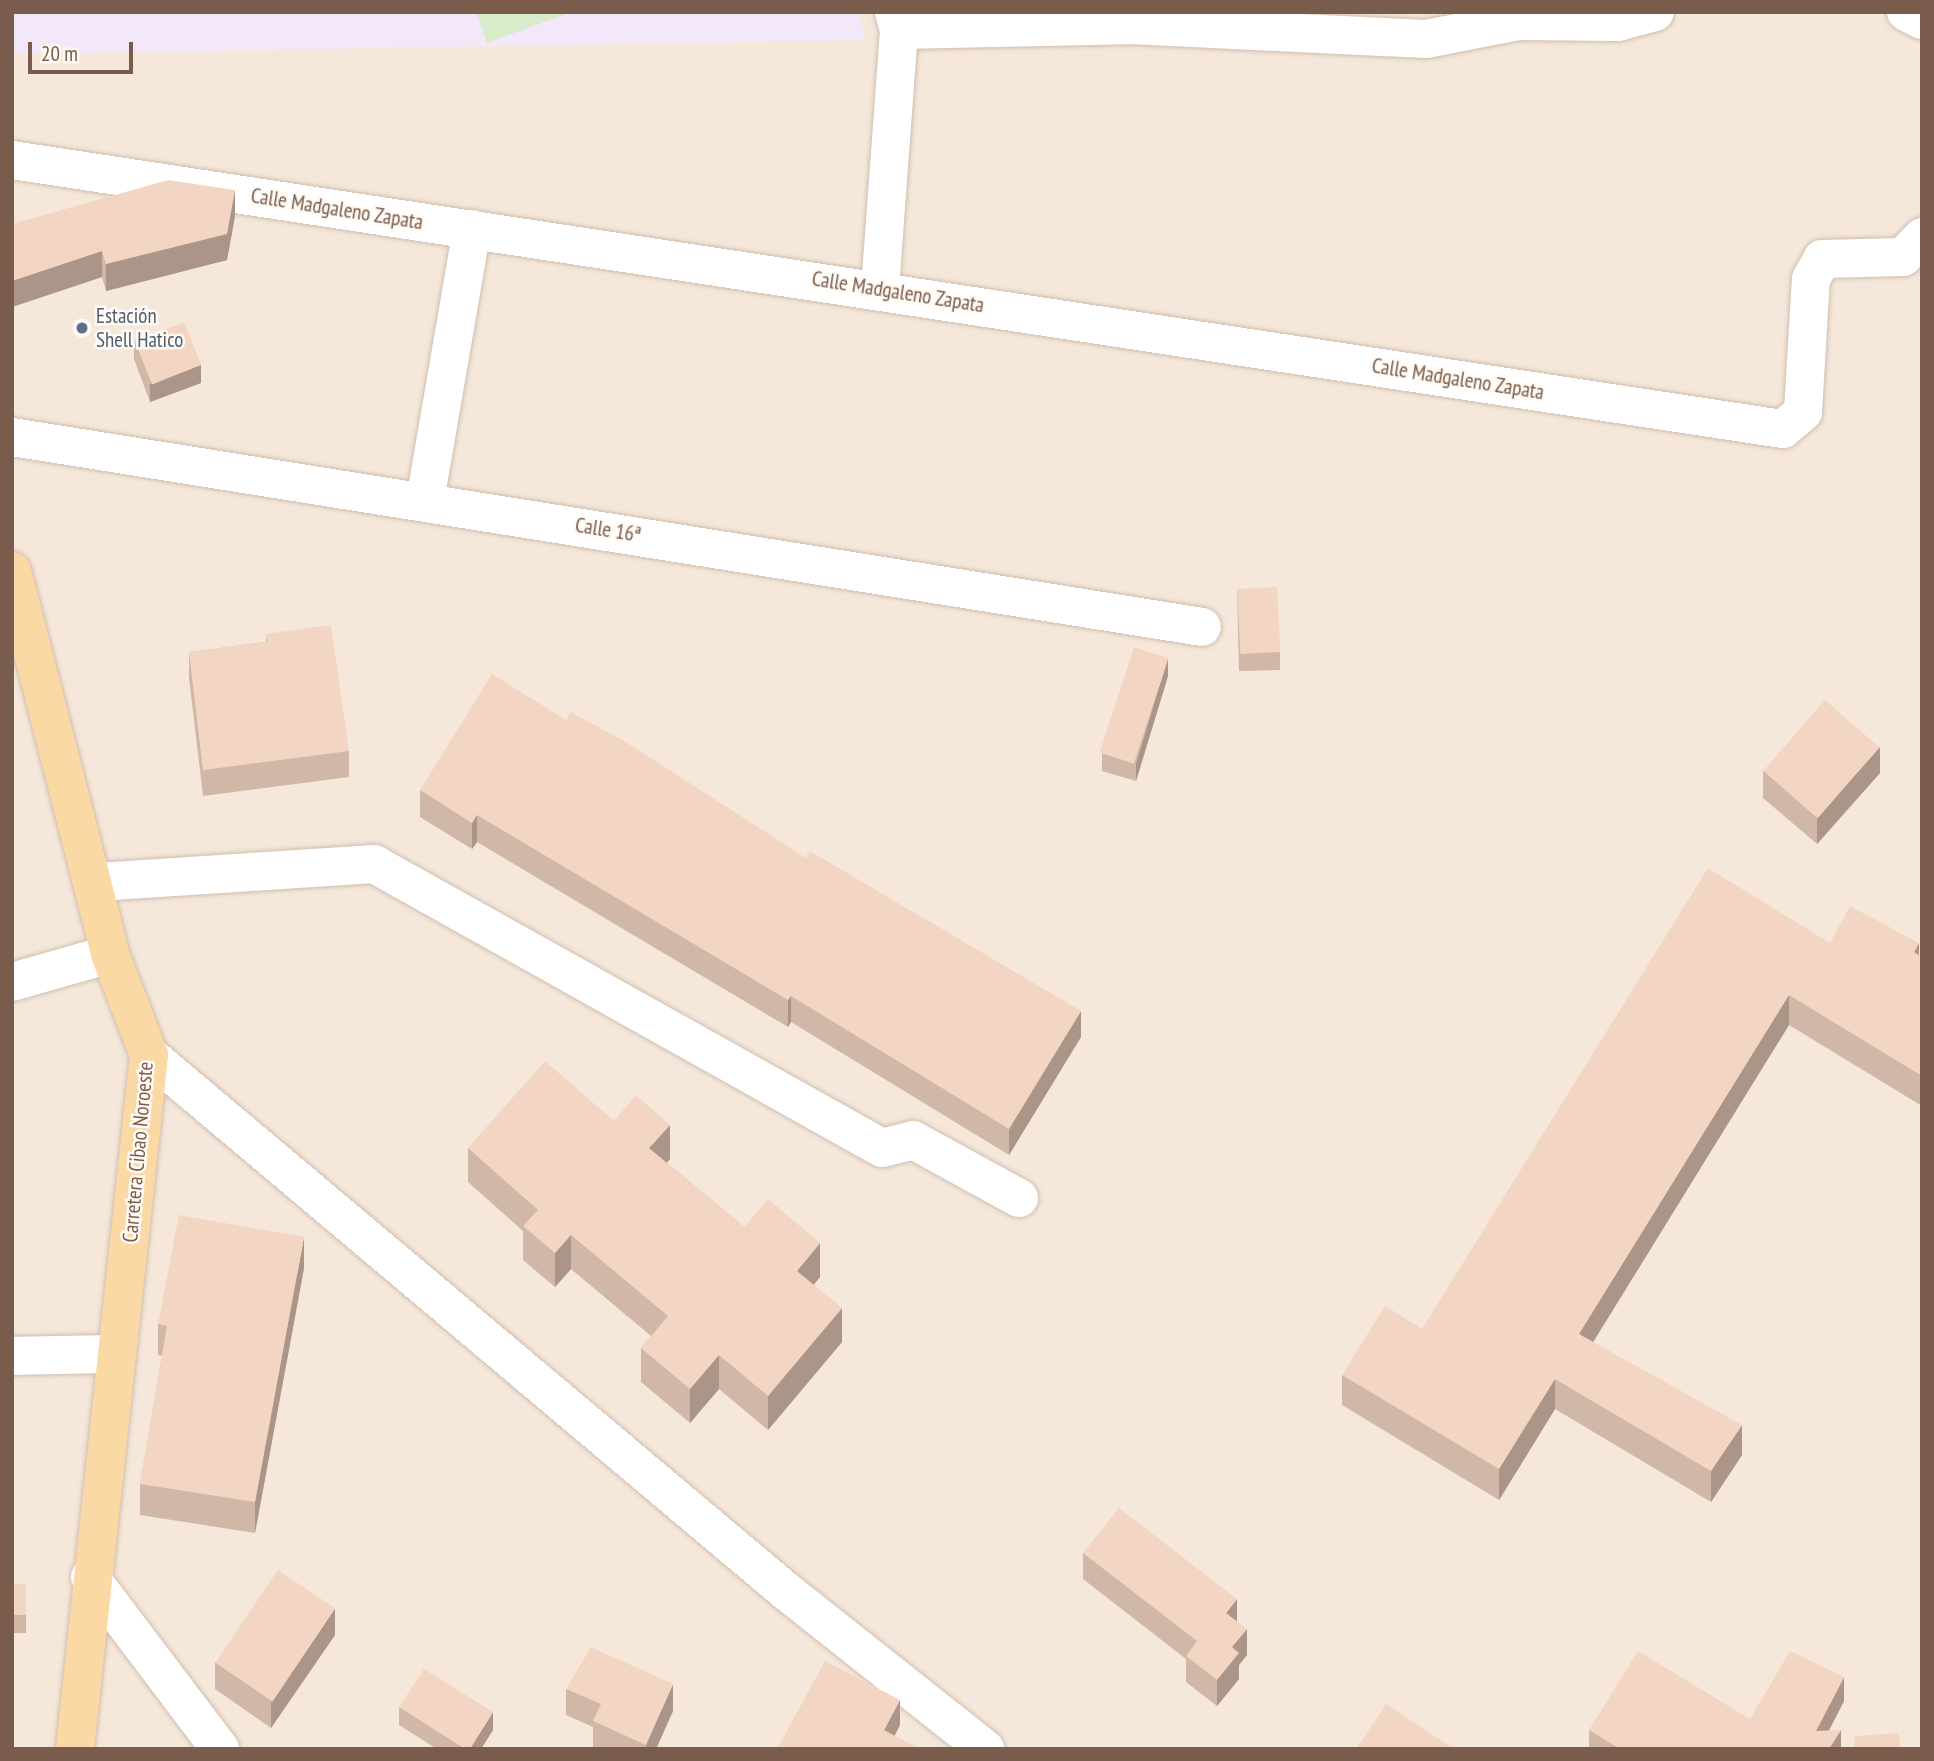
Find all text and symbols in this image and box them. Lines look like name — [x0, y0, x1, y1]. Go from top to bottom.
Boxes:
scale bar — [32, 28, 136, 72]
text: 20 m — [41, 40, 78, 67]
street label: Calle Madgaleno Zapata — [249, 183, 425, 235]
street label: Calle Madgaleno Zapata — [810, 266, 986, 318]
place label: Estación Shell Hatico — [96, 303, 183, 353]
marker: Estación Shell Hatico — [74, 320, 90, 336]
street label: Calle Madgaleno Zapata — [1370, 353, 1546, 405]
street label: Calle 16ª — [573, 512, 643, 548]
street label: Carretera Cibao Noroeste — [118, 1061, 158, 1243]

